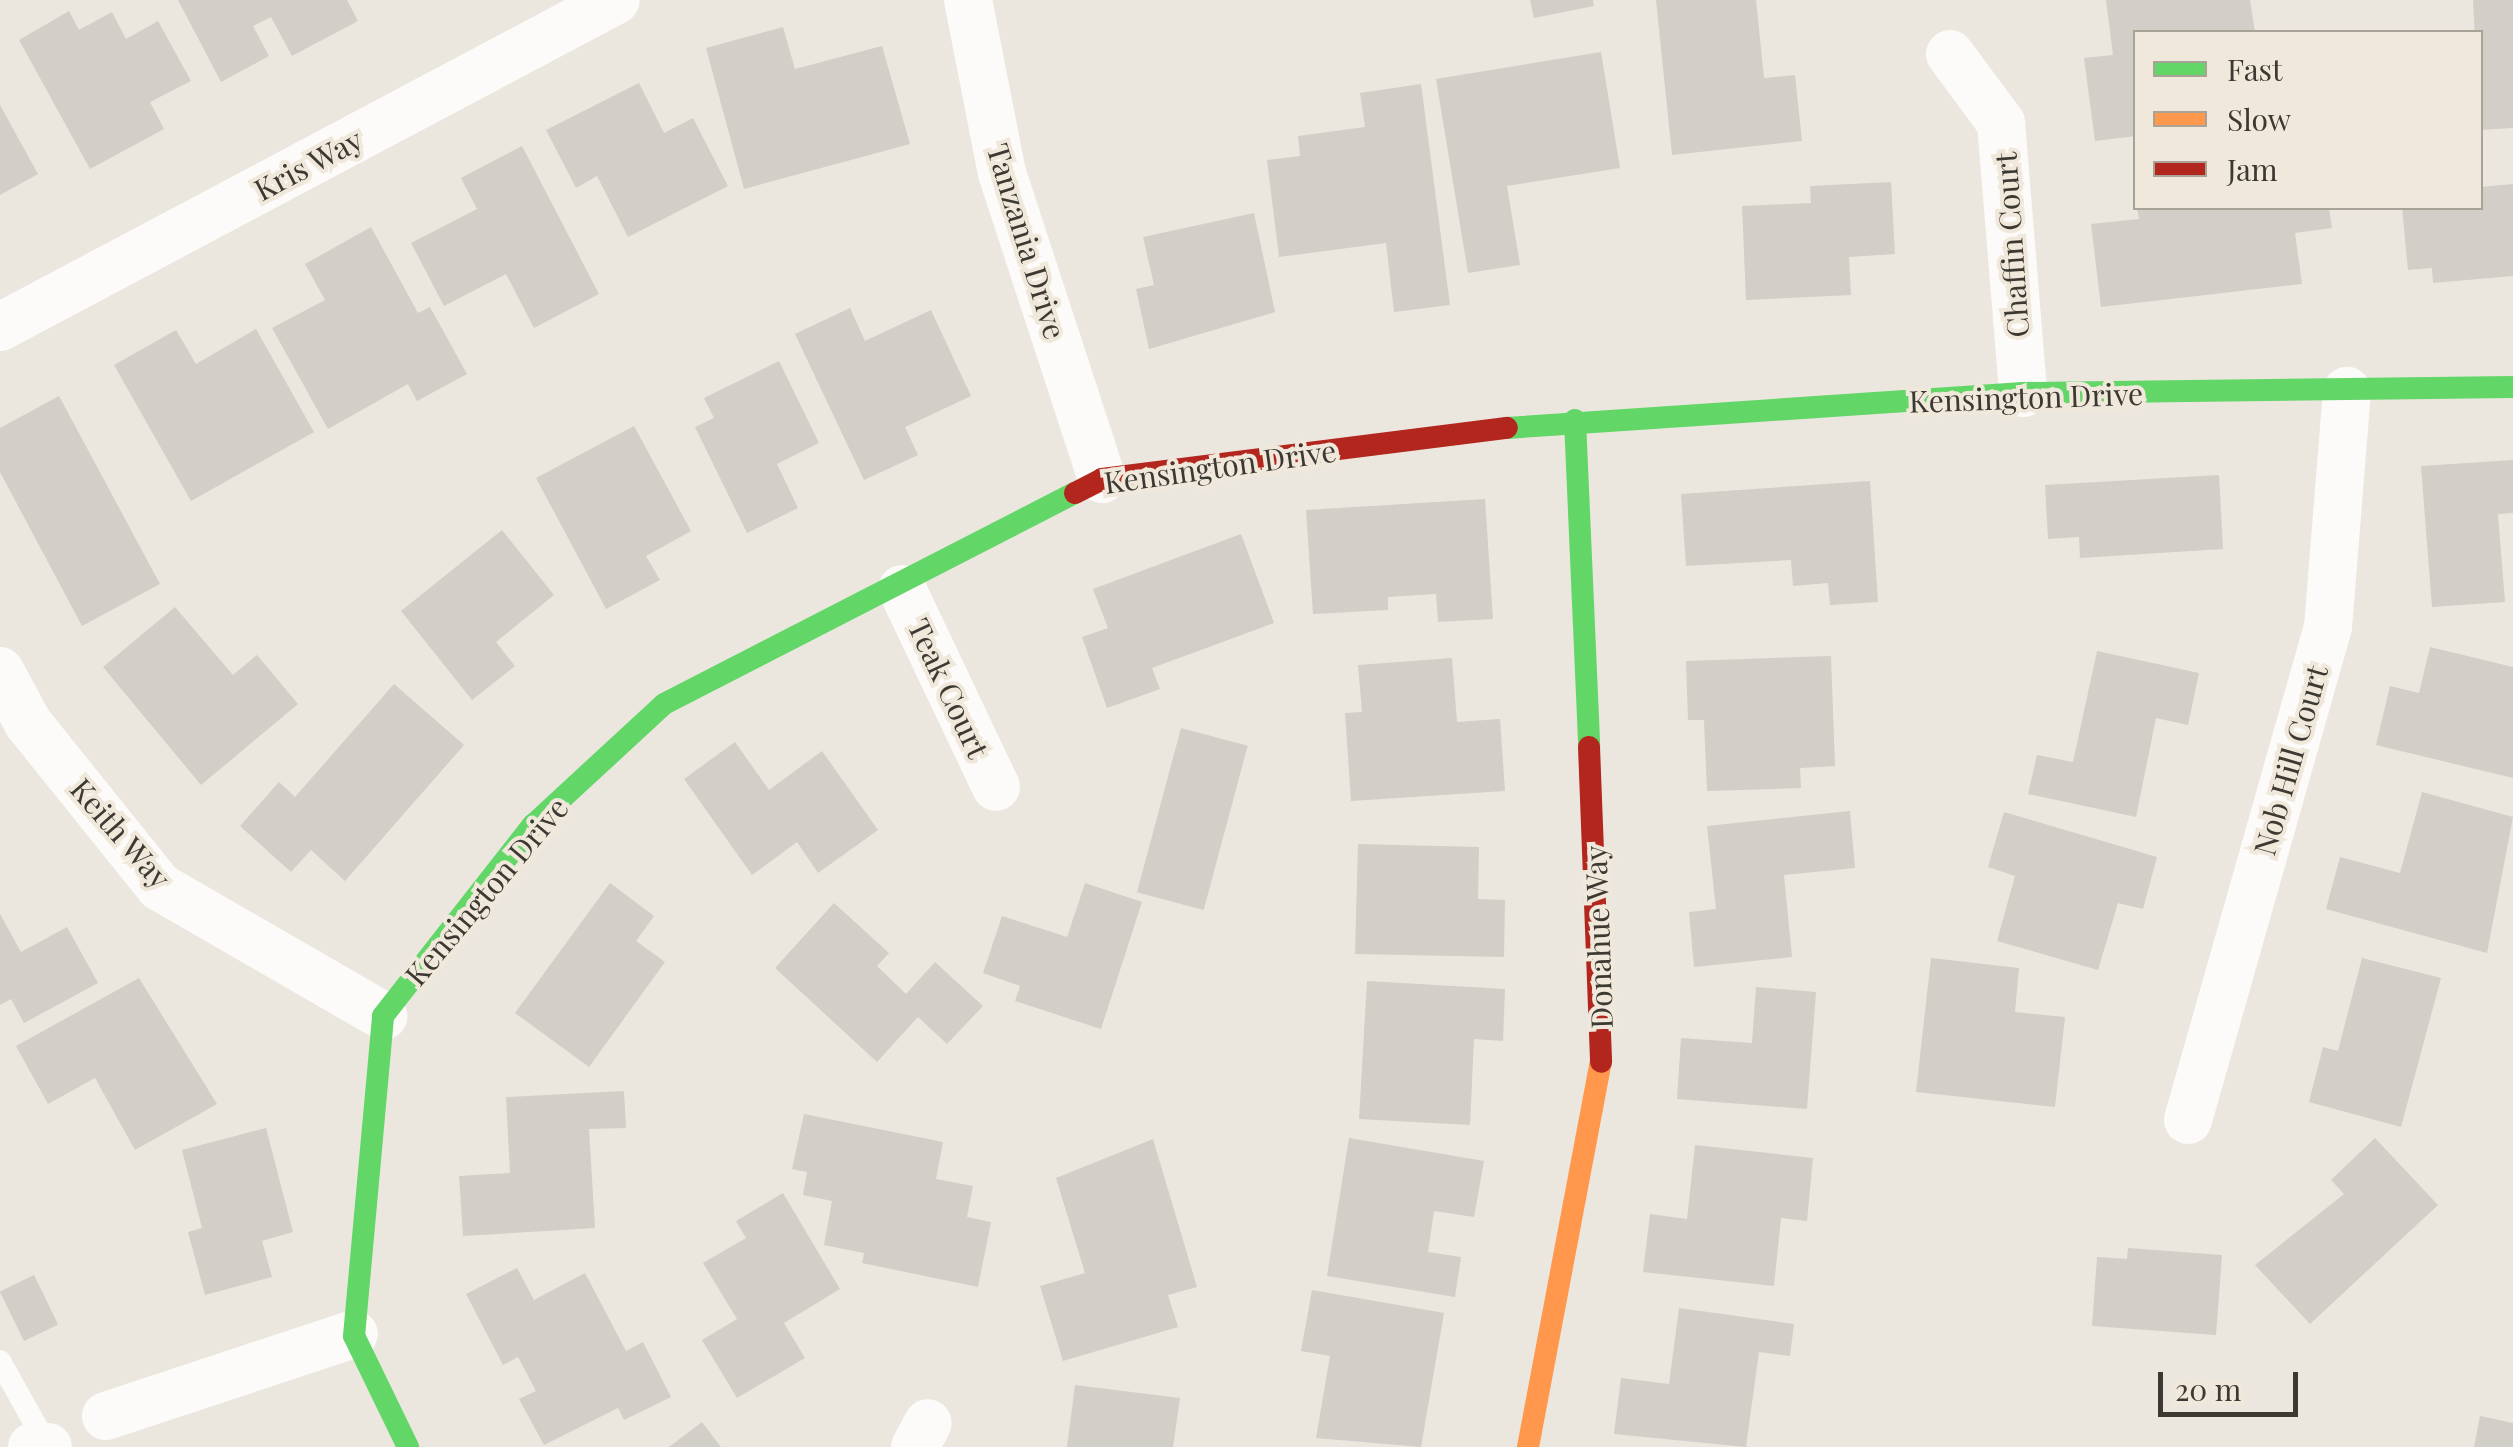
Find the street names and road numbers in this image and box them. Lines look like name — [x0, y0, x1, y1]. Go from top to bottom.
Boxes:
street label: Kris Way — [247, 120, 369, 208]
street label: Tanzania Drive — [980, 139, 1074, 343]
street label: Chaffin Court — [1987, 151, 2035, 339]
street label: Kensington Drive — [1908, 375, 2144, 419]
street label: Kensington Drive — [1102, 432, 1338, 500]
street label: Teak Court — [901, 612, 997, 764]
street label: Nob Hill Court — [2246, 661, 2334, 859]
street label: Keith Way — [63, 770, 179, 896]
street label: Kensington Drive — [397, 790, 575, 992]
street label: Donahue Way — [1577, 844, 1619, 1030]

